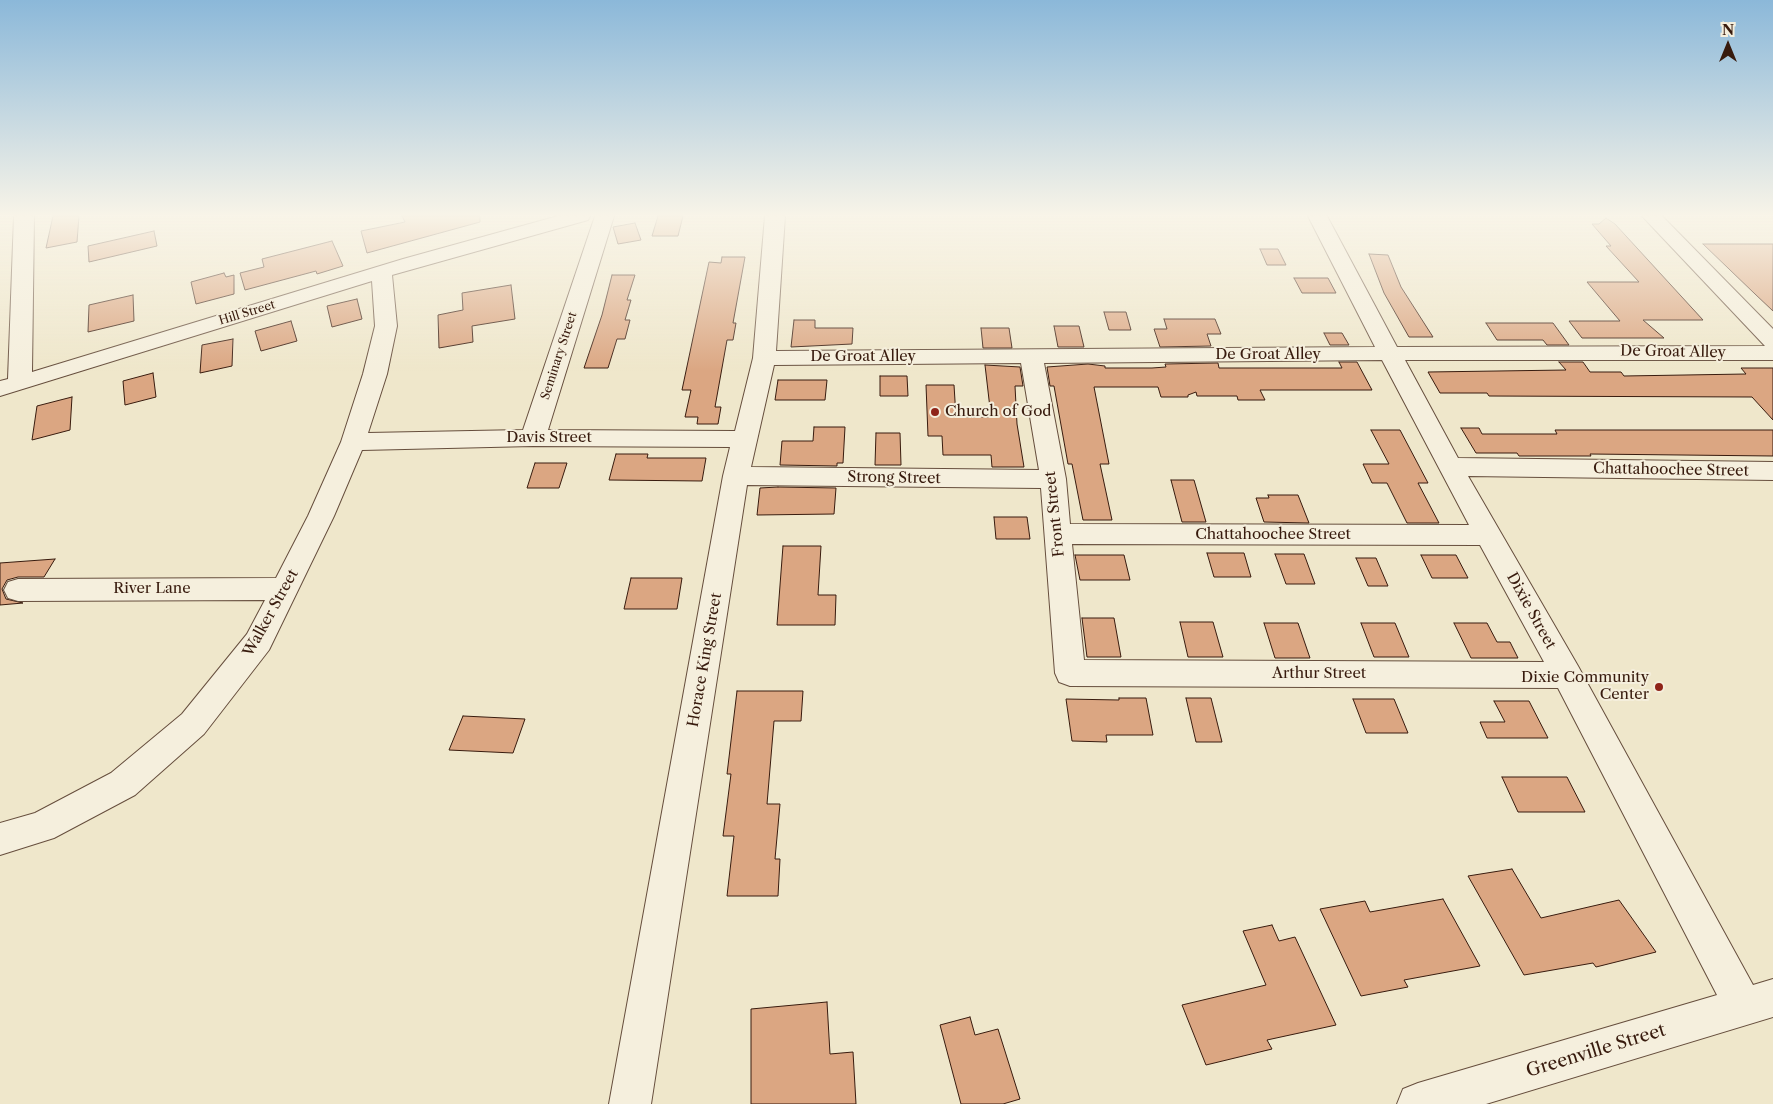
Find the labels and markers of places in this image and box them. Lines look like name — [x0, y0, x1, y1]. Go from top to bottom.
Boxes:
place label: Church of God — [945, 403, 1051, 421]
marker: Church of God — [929, 406, 941, 418]
place label: Dixie Community Center — [1521, 669, 1649, 704]
marker: Dixie Community Center — [1653, 681, 1665, 693]

